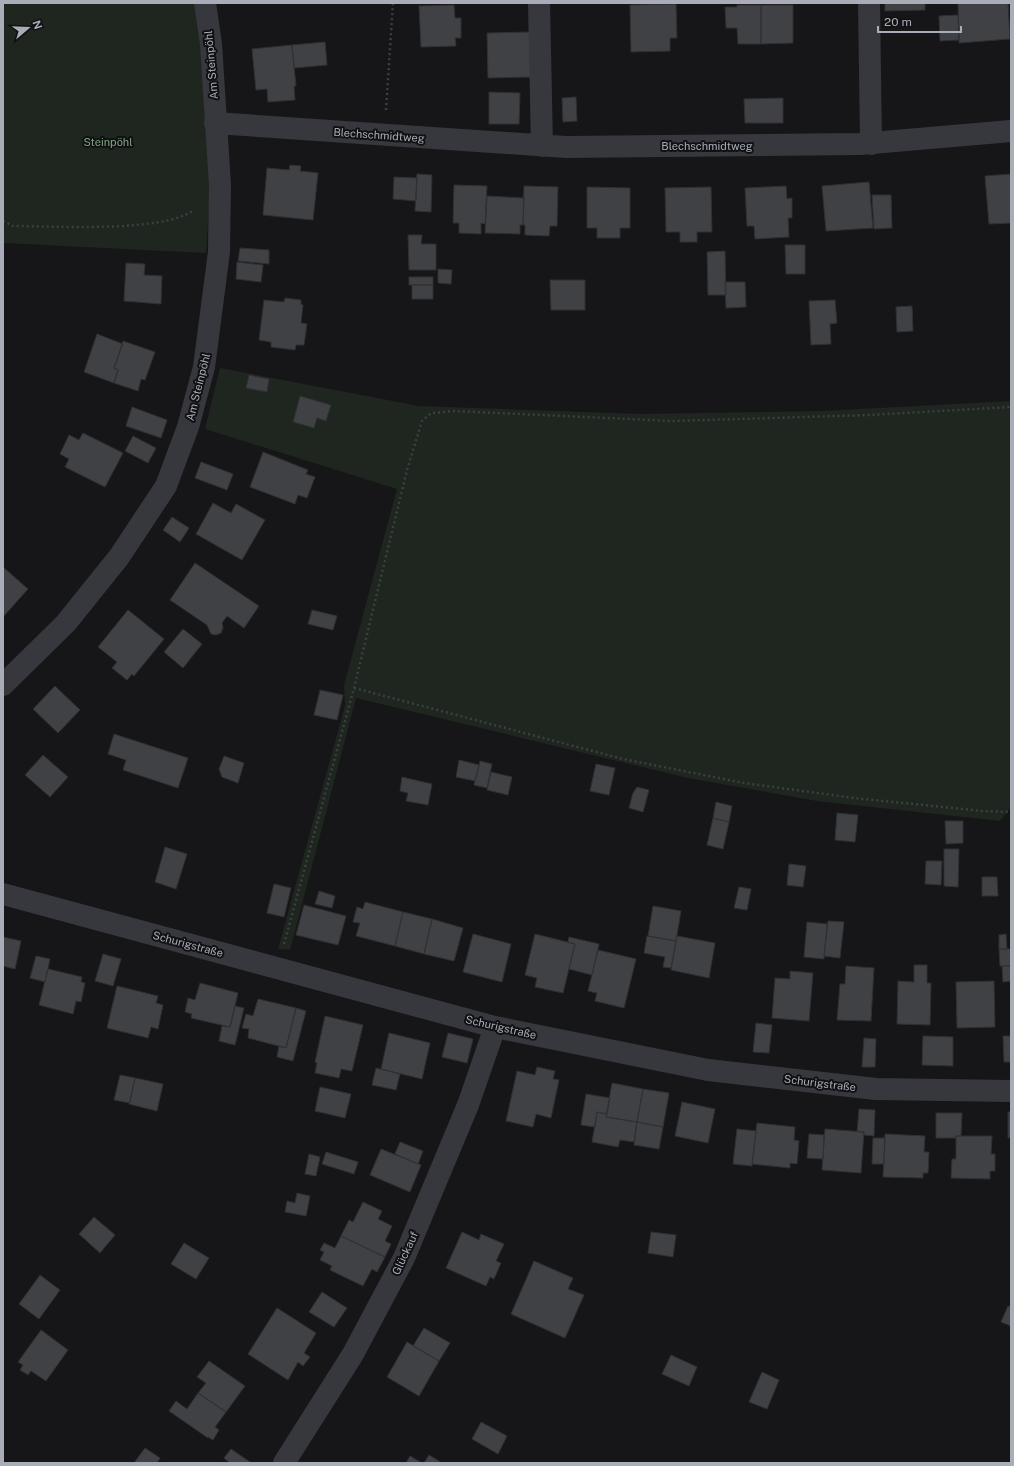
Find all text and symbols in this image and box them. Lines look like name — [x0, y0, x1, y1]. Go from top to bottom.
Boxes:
north arrow — [8, 8, 48, 48]
scale bar — [878, 8, 961, 34]
text: 20 m — [884, 15, 912, 29]
text: N — [30, 19, 45, 31]
street label: Am Steinpöhl — [202, 30, 220, 100]
street label: Blechschmidtweg — [333, 126, 425, 144]
park label: Steinpöhl — [83, 136, 133, 148]
street label: Blechschmidtweg — [661, 140, 753, 152]
street label: Am Steinpöhl — [184, 352, 212, 422]
street label: Schurigstraße — [152, 929, 224, 959]
street label: Schurigstraße — [464, 1013, 538, 1041]
street label: Schurigstraße — [783, 1073, 857, 1093]
street label: Glückauf — [390, 1229, 421, 1277]

